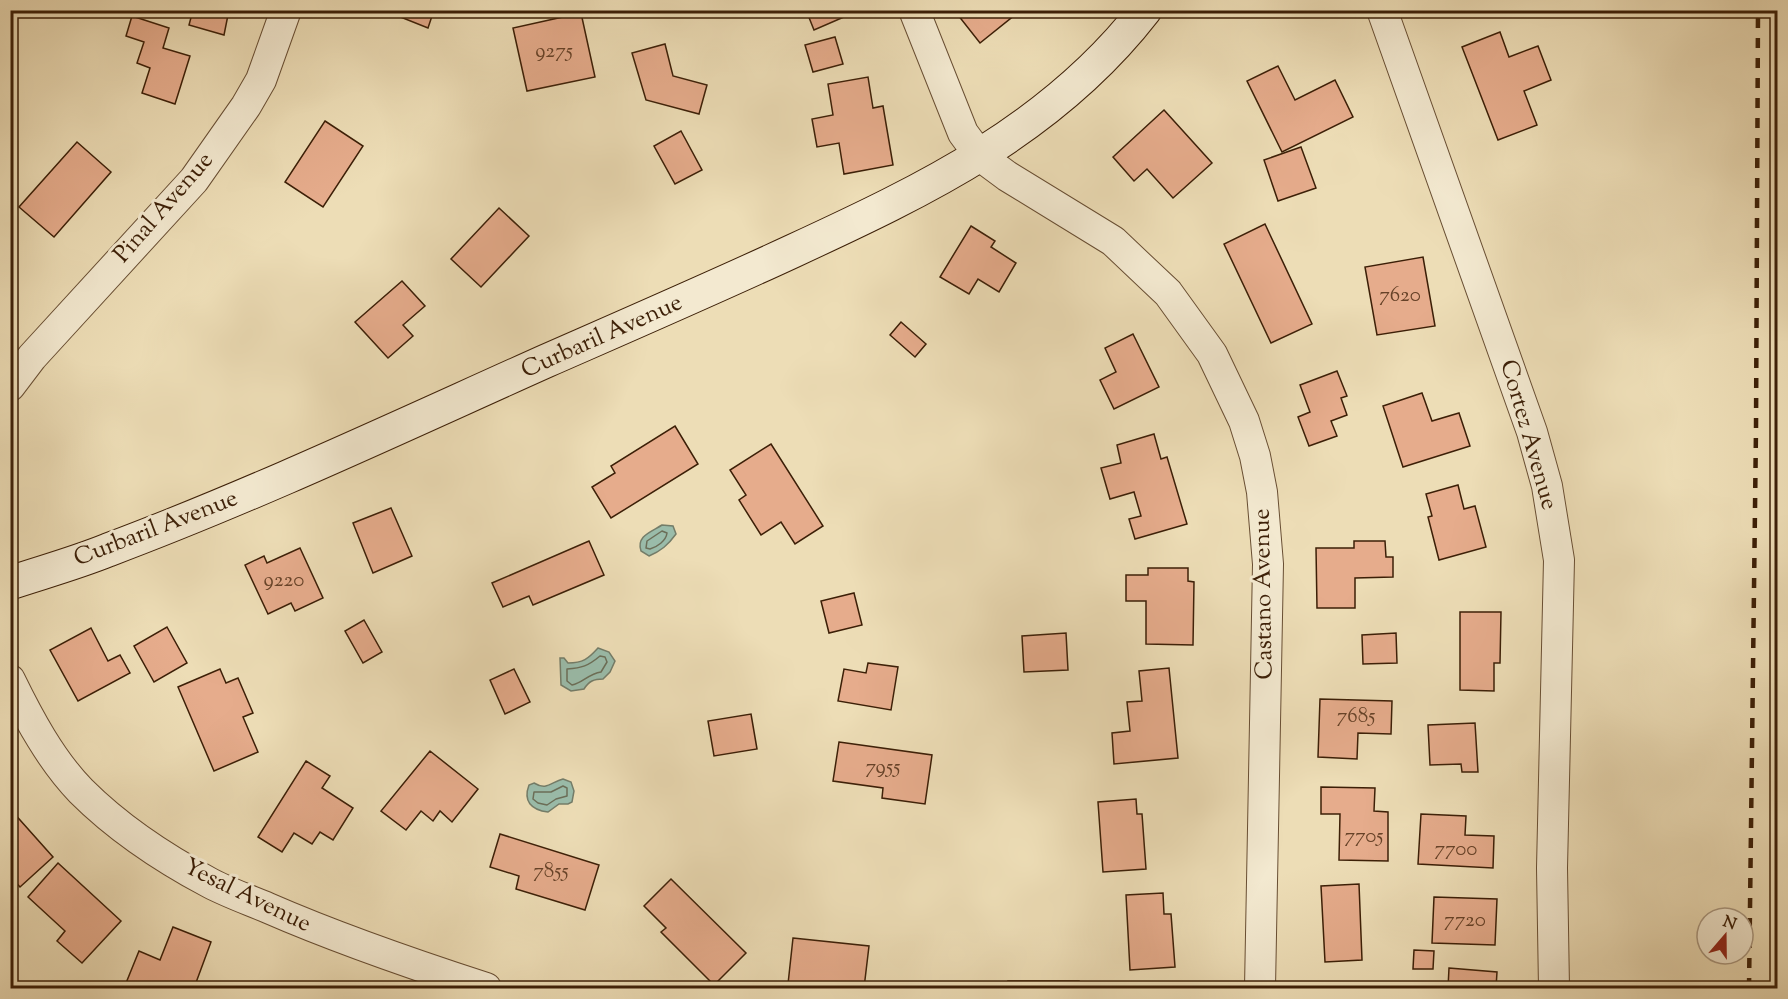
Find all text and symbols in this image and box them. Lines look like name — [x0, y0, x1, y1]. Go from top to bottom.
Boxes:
house number: 9275 — [535, 37, 573, 67]
street label: Pinal Avenue — [106, 145, 222, 271]
house number: 7620 — [1379, 281, 1421, 311]
street label: Curbaril Avenue — [516, 286, 688, 388]
street label: Cortez Avenue — [1490, 356, 1566, 514]
street label: Curbaril Avenue — [69, 482, 243, 576]
street label: Castano Avenue — [1246, 508, 1282, 680]
house number: 9220 — [264, 566, 304, 596]
house number: 7685 — [1337, 702, 1375, 732]
house number: 7955 — [865, 753, 901, 783]
house number: 7705 — [1345, 822, 1383, 852]
house number: 7700 — [1435, 835, 1477, 865]
street label: Yesal Avenue — [177, 850, 317, 942]
house number: 7855 — [533, 857, 569, 887]
house number: 7720 — [1444, 906, 1486, 936]
north arrow — [1695, 906, 1755, 966]
text: N — [1719, 911, 1739, 937]

